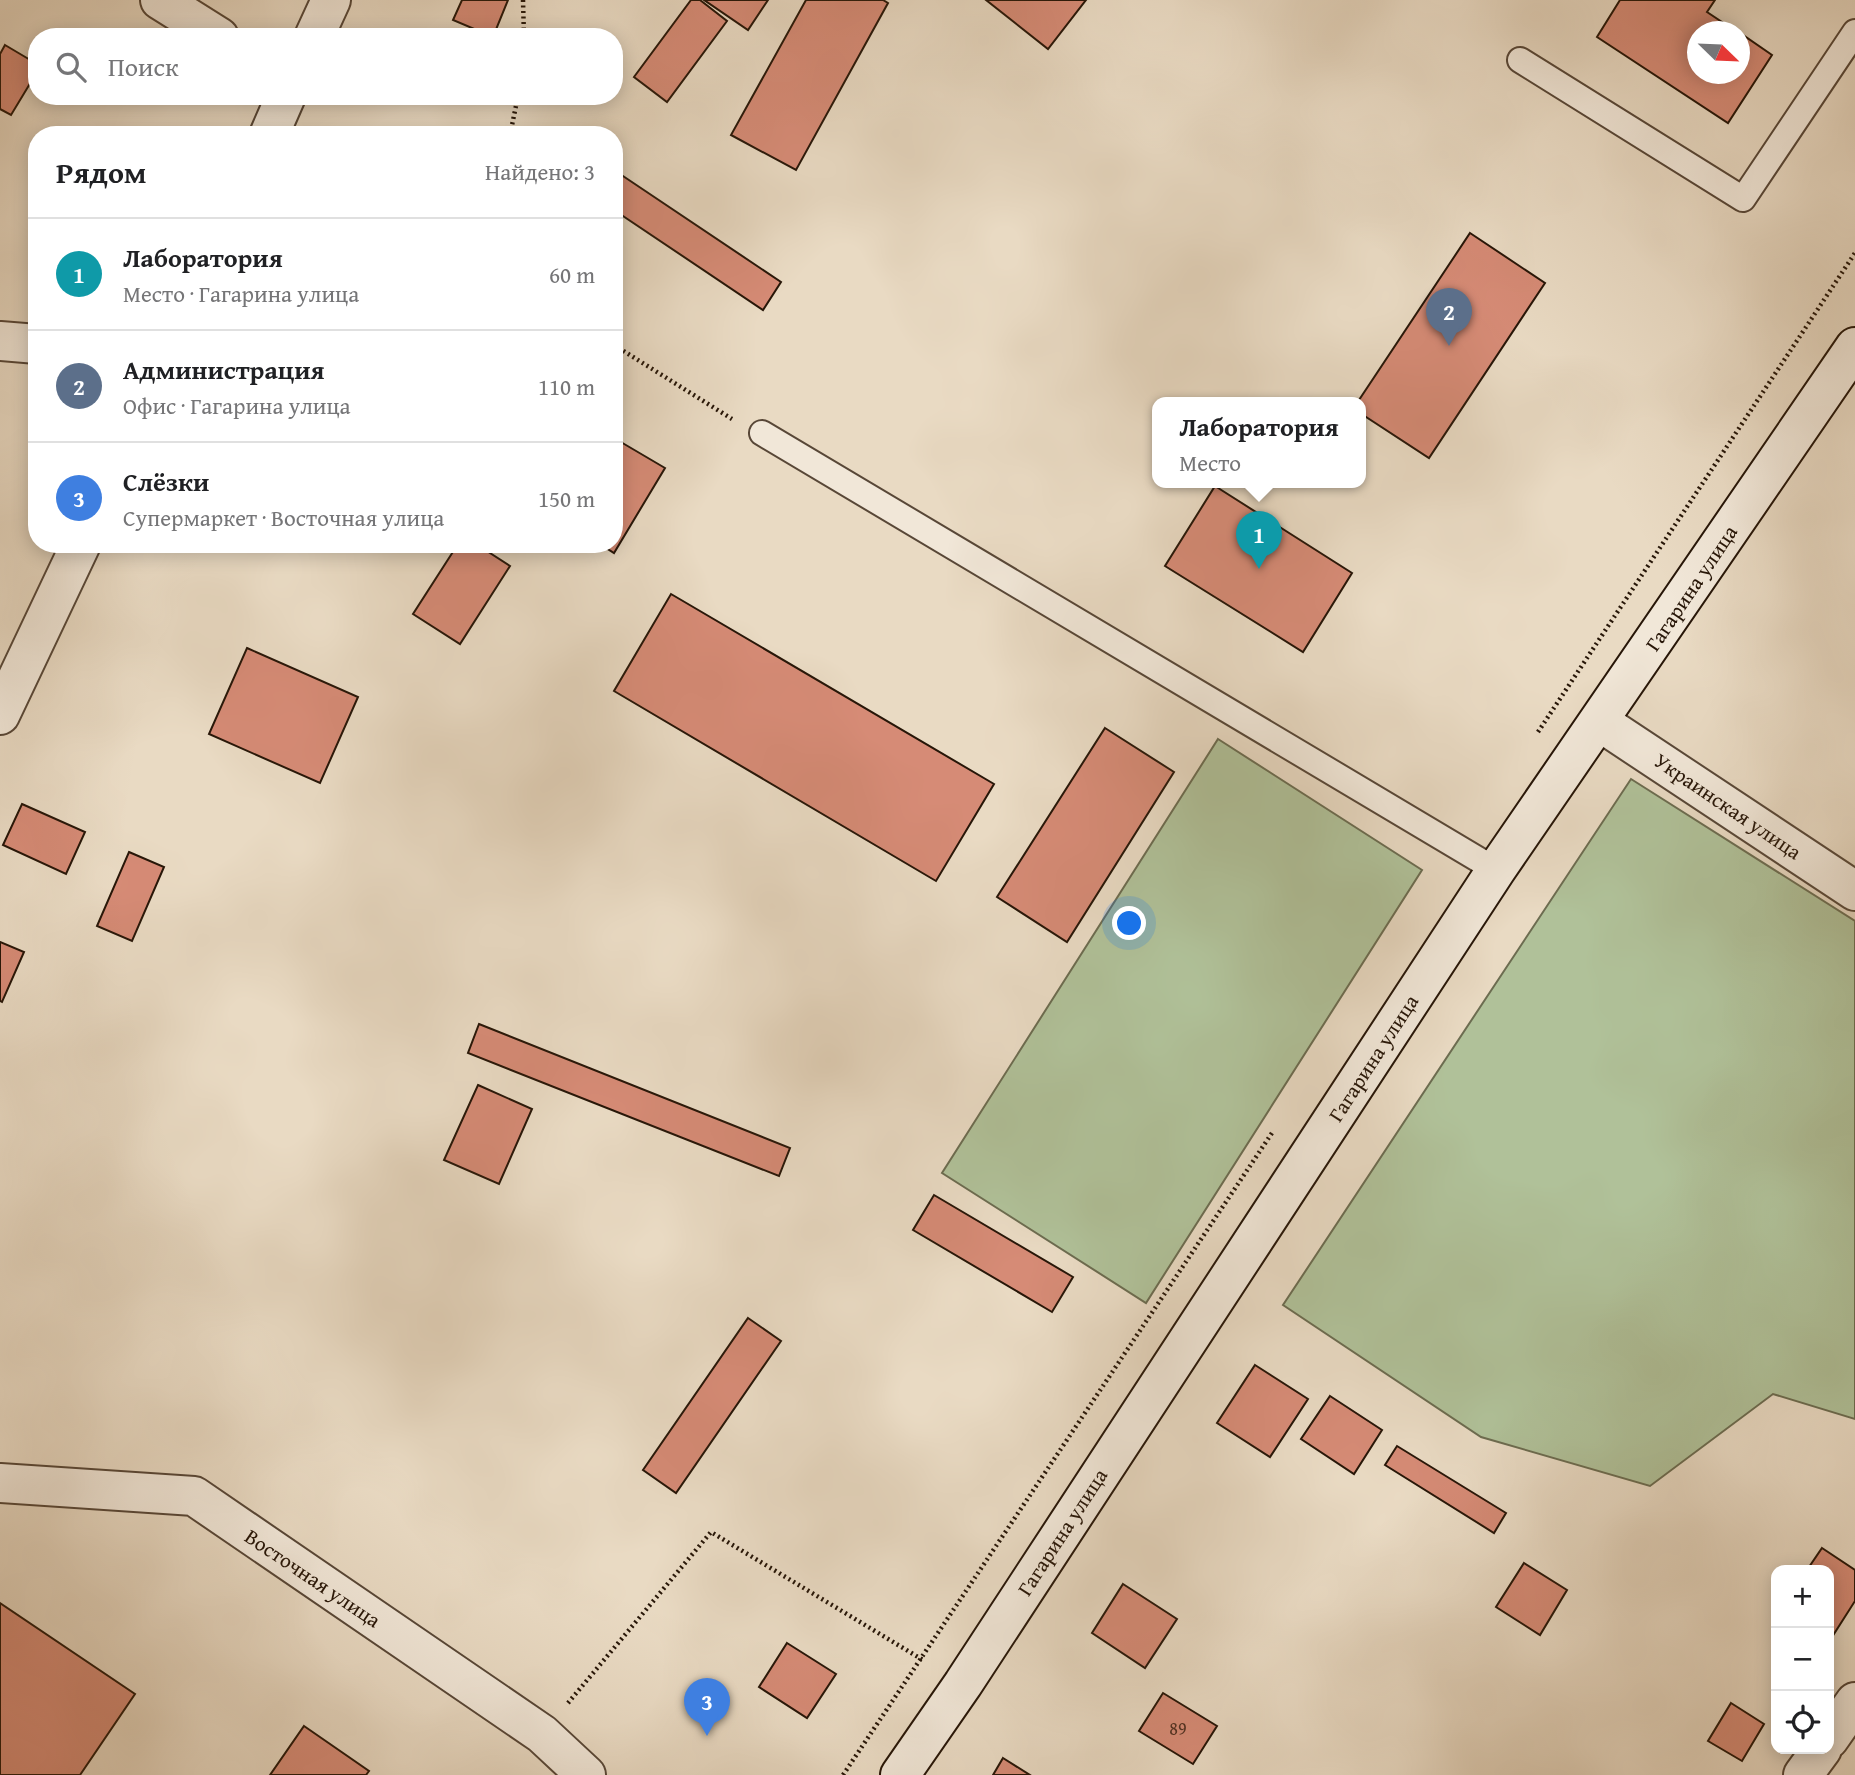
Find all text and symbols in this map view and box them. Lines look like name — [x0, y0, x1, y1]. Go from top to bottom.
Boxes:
north arrow — [1687, 21, 1750, 84]
search box — [28, 28, 623, 105]
text: Поиск — [108, 47, 179, 86]
icon: search — [52, 48, 90, 86]
text: Рядом — [56, 150, 147, 194]
text: Найдено: 3 — [485, 155, 595, 188]
text: Лаборатория — [123, 238, 283, 277]
text: 1 — [73, 258, 85, 291]
text: 60 m — [549, 258, 595, 291]
text: Место · Гагарина улица — [123, 277, 359, 310]
pin: 2 — [1426, 288, 1472, 346]
text: Администрация — [123, 350, 324, 389]
text: 2 — [73, 370, 85, 403]
text: 110 m — [538, 370, 595, 403]
text: Офис · Гагарина улица — [123, 389, 351, 422]
popup — [1152, 397, 1366, 488]
text: Лаборатория — [1179, 407, 1339, 446]
text: Место — [1179, 446, 1241, 479]
text: Слёзки — [123, 462, 209, 501]
text: 3 — [73, 482, 85, 515]
text: 150 m — [538, 482, 595, 515]
text: Супермаркет · Восточная улица — [123, 501, 444, 534]
pin: 1 — [1236, 511, 1282, 569]
street label: Гагарина улица — [1637, 519, 1745, 657]
street label: Украинская улица — [1648, 745, 1808, 867]
your location — [1112, 906, 1146, 940]
street label: Гагарина улица — [1320, 988, 1426, 1128]
street label: Гагарина улица — [1009, 1462, 1115, 1602]
street label: Восточная улица — [239, 1521, 387, 1635]
map controls — [1771, 1565, 1834, 1754]
button: + — [1771, 1565, 1834, 1628]
button: − — [1771, 1628, 1834, 1691]
pin: 3 — [684, 1678, 730, 1736]
button: locate — [1771, 1691, 1834, 1754]
house number: 89 — [1169, 1715, 1187, 1742]

